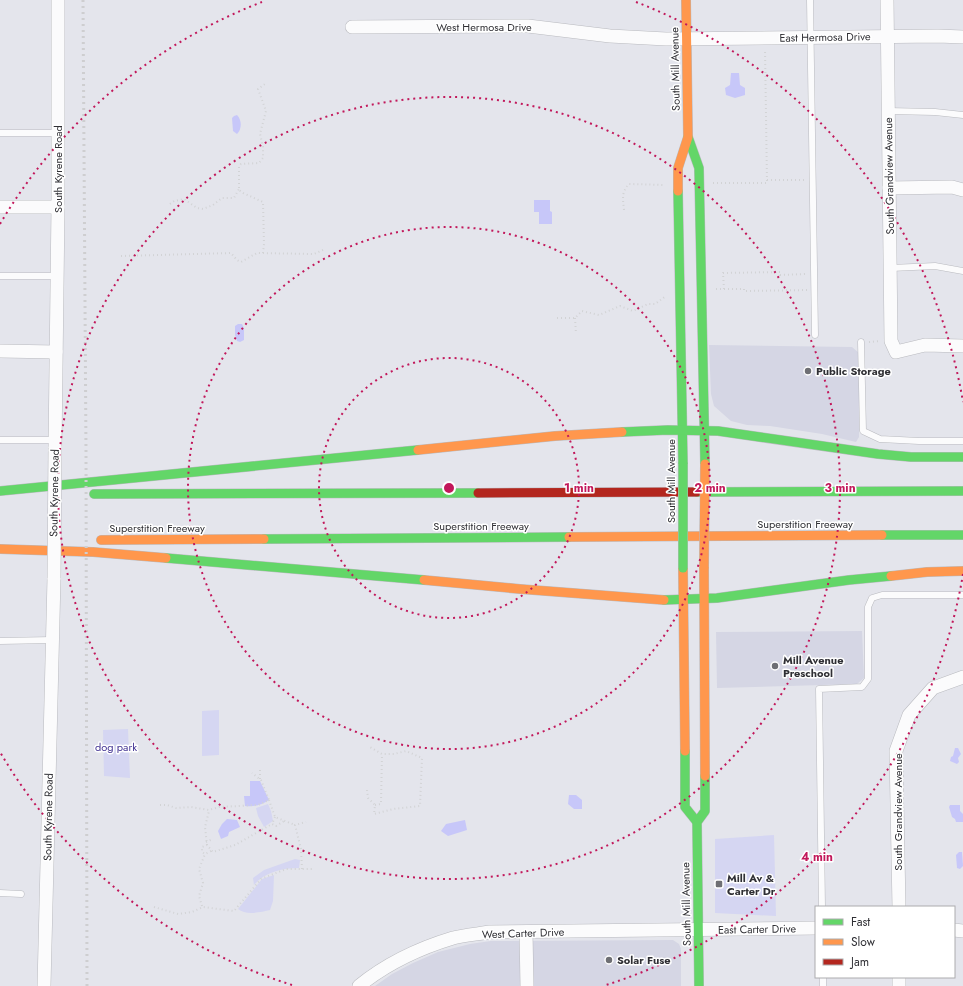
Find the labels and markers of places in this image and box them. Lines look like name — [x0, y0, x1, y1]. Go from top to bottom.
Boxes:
place label: Public Storage — [816, 363, 891, 379]
marker: Public Storage — [803, 366, 813, 376]
centre of rings — [442, 481, 456, 495]
place label: Mill Avenue Preschool — [783, 652, 844, 681]
marker: Mill Avenue Preschool — [770, 661, 780, 671]
place label: Mill Av & Carter Dr — [727, 870, 776, 899]
marker: Mill Av & Carter Dr — [714, 879, 724, 889]
place label: Solar Fuse — [617, 952, 671, 968]
marker: Solar Fuse — [604, 955, 614, 965]

